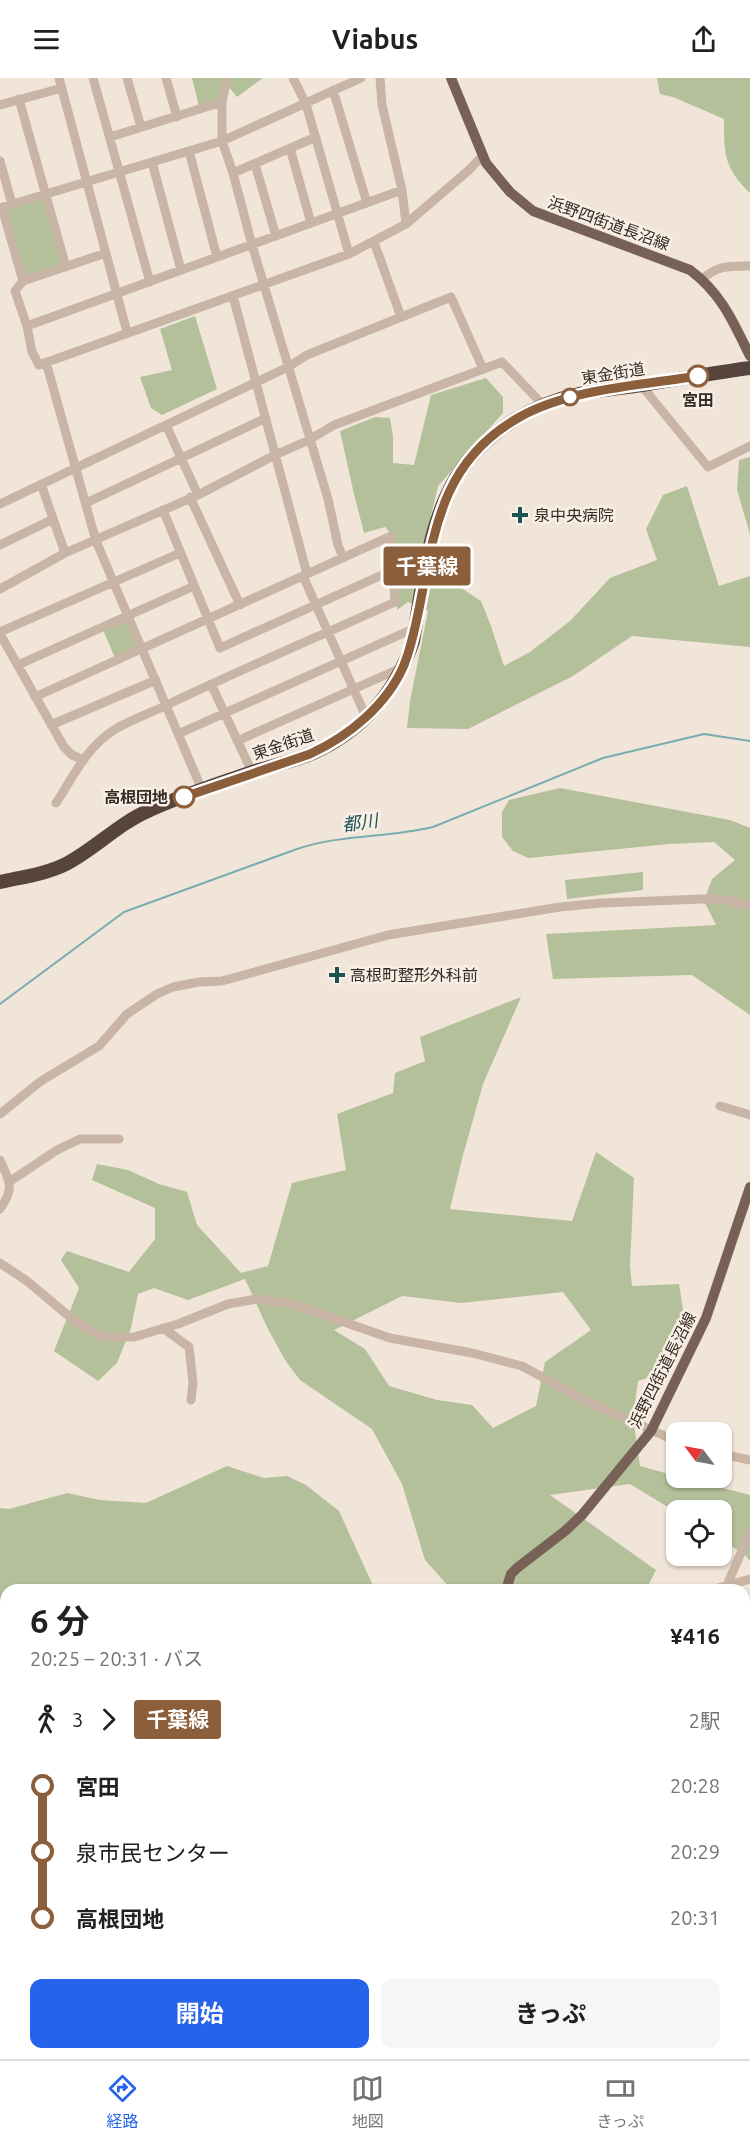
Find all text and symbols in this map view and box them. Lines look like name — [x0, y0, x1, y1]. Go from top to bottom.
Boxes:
icon: menu — [30, 23, 63, 56]
icon: share — [687, 23, 720, 56]
text: Viabus — [332, 24, 418, 54]
street label: 浜野四街道長沼線 — [546, 193, 672, 253]
street label: 東金街道 — [580, 359, 646, 387]
marker: 宮田 — [687, 365, 709, 387]
unlabelled marker — [561, 388, 579, 406]
place label: 宮田 — [682, 391, 714, 409]
marker: 泉中央病院 — [511, 506, 529, 524]
place label: 泉中央病院 — [534, 506, 614, 524]
line badge: 千葉線 — [392, 546, 462, 586]
text: 千葉線 — [396, 554, 459, 578]
street label: 東金街道 — [250, 725, 316, 763]
marker: 高根団地 — [173, 786, 195, 808]
place label: 高根団地 — [104, 788, 168, 806]
water label: 都川 — [341, 809, 381, 834]
marker: 高根町整形外科前 — [328, 966, 346, 984]
place label: 高根町整形外科前 — [350, 966, 478, 984]
street label: 浜野四街道長沼線 — [625, 1309, 699, 1431]
north arrow — [666, 1422, 732, 1488]
map controls — [666, 1422, 732, 1566]
button: locate — [666, 1500, 732, 1566]
text: 6 分 — [30, 1602, 89, 1639]
text: ¥416 — [670, 1623, 720, 1648]
text: 20:25 – 20:31 · バス — [30, 1647, 203, 1670]
icon: walk — [30, 1703, 63, 1736]
icon: forward — [92, 1703, 125, 1736]
text: 千葉線 — [146, 1707, 209, 1731]
text: 3 — [72, 1708, 83, 1731]
text: 2駅 — [689, 1709, 720, 1732]
text: 宮田 — [76, 1774, 120, 1799]
text: 20:28 — [670, 1774, 720, 1797]
text: 泉市民センター — [76, 1840, 230, 1865]
text: 20:29 — [670, 1840, 720, 1863]
text: 高根団地 — [76, 1906, 164, 1931]
text: 20:31 — [670, 1906, 720, 1929]
button: 開始 — [30, 1979, 369, 2048]
button: きっぷ — [381, 1979, 720, 2048]
tab: 経路 — [106, 2072, 139, 2132]
tab: 地図 — [351, 2072, 384, 2132]
tab: きっぷ — [597, 2072, 644, 2132]

